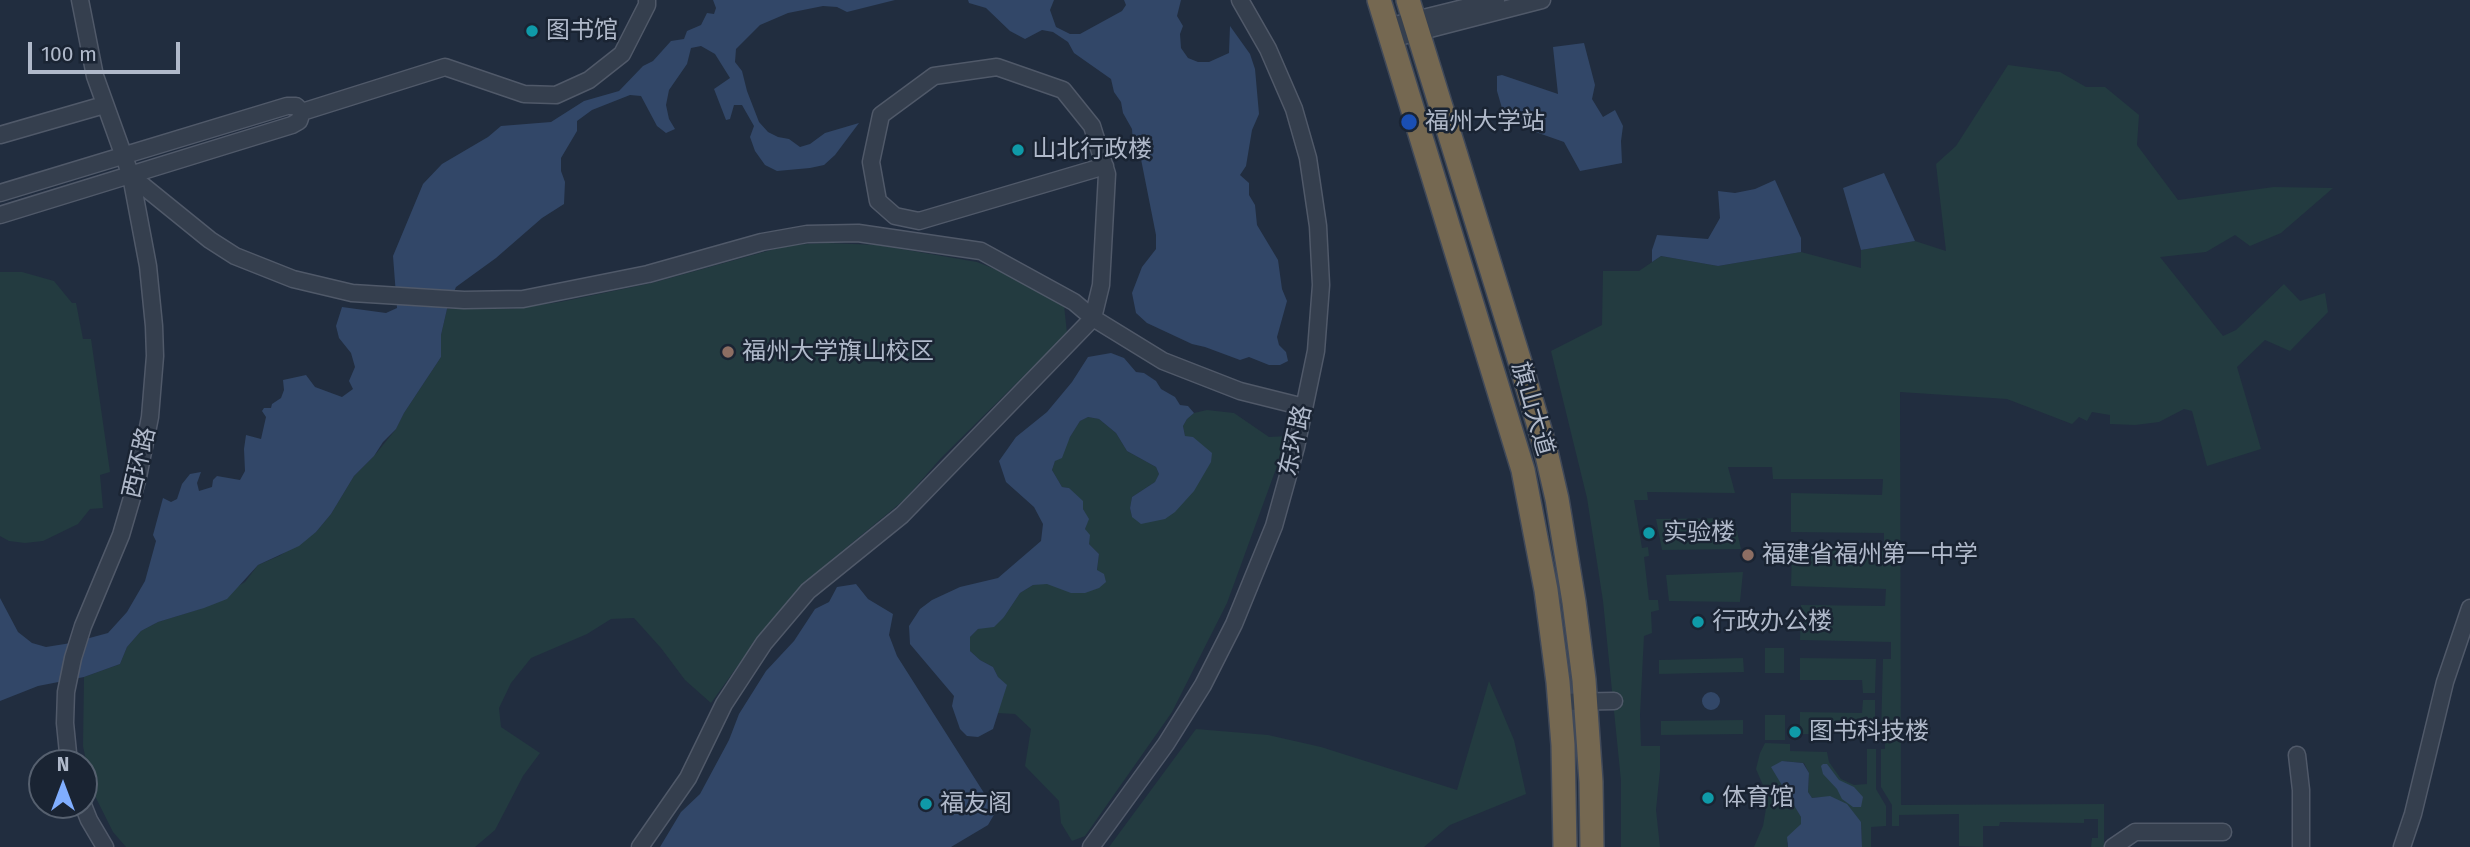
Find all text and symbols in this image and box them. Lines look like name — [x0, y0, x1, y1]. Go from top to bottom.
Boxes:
place label: 图书馆 — [546, 17, 618, 45]
marker: 图书馆 — [524, 23, 540, 39]
scale bar — [32, 28, 184, 72]
text: 100 m — [41, 41, 97, 67]
place label: 福州大学站 — [1425, 108, 1545, 136]
marker: 福州大学站 — [1399, 112, 1419, 132]
place label: 山北行政楼 — [1032, 136, 1152, 164]
marker: 山北行政楼 — [1010, 142, 1026, 158]
place label: 福州大学旗山校区 — [742, 338, 934, 366]
marker: 福州大学旗山校区 — [720, 344, 736, 360]
street label: 旗山大道 — [1505, 359, 1559, 459]
street label: 东环路 — [1274, 403, 1318, 479]
street label: 西环路 — [118, 425, 162, 501]
place label: 实验楼 — [1663, 519, 1735, 547]
marker: 实验楼 — [1641, 525, 1657, 541]
place label: 福建省福州第一中学 — [1762, 541, 1978, 569]
marker: 福建省福州第一中学 — [1740, 547, 1756, 563]
place label: 行政办公楼 — [1712, 608, 1832, 636]
marker: 行政办公楼 — [1690, 614, 1706, 630]
place label: 图书科技楼 — [1809, 718, 1929, 746]
marker: 图书科技楼 — [1787, 724, 1803, 740]
north arrow — [28, 749, 98, 819]
text: N — [57, 753, 69, 776]
place label: 体育馆 — [1722, 784, 1794, 812]
place label: 福友阁 — [940, 790, 1012, 818]
marker: 体育馆 — [1700, 790, 1716, 806]
marker: 福友阁 — [918, 796, 934, 812]

